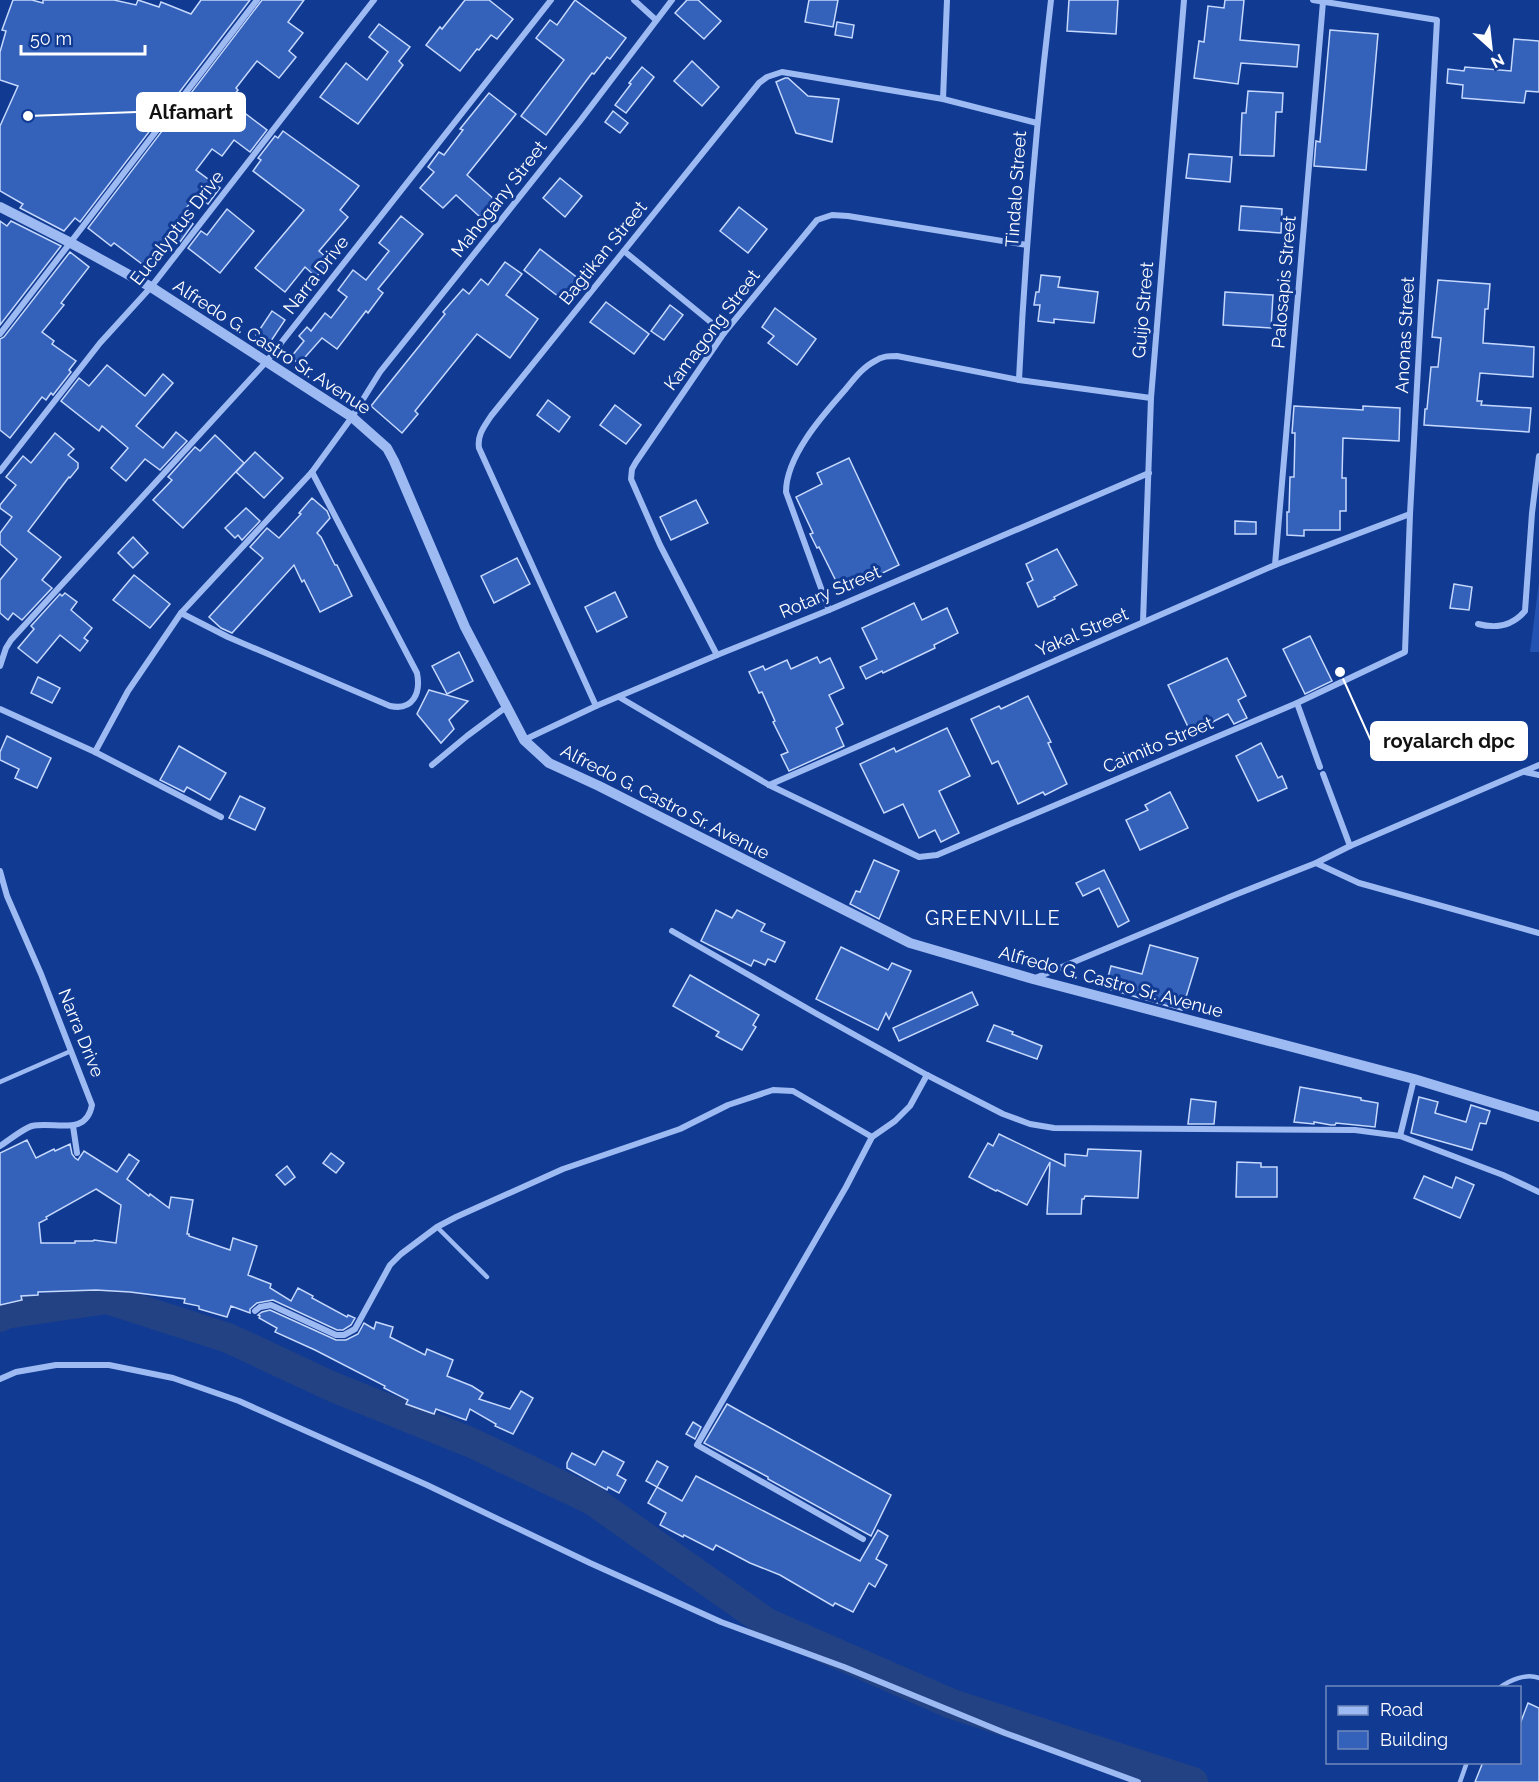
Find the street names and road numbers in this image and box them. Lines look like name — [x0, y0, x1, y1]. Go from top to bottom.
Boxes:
street label: Tindalo Street — [1001, 130, 1030, 248]
street label: Mahogany Street — [447, 136, 551, 261]
street label: Eucalyptus Drive — [125, 166, 228, 289]
street label: Bagtikan Street — [554, 197, 651, 309]
street label: Palosapis Street — [1267, 215, 1300, 349]
street label: Narra Drive — [279, 231, 353, 318]
street label: Guijo Street — [1128, 261, 1157, 359]
street label: Kamagong Street — [659, 265, 764, 394]
street label: Alfredo G. Castro Sr. Avenue — [170, 275, 375, 419]
street label: Anonas Street — [1391, 276, 1418, 394]
street label: Rotary Street — [776, 561, 884, 622]
street label: Yakal Street — [1033, 603, 1131, 660]
street label: Caimito Street — [1100, 712, 1216, 777]
street label: Alfredo G. Castro Sr. Avenue — [557, 740, 773, 864]
street label: Alfredo G. Castro Sr. Avenue — [997, 941, 1226, 1022]
street label: Narra Drive — [54, 986, 109, 1081]

